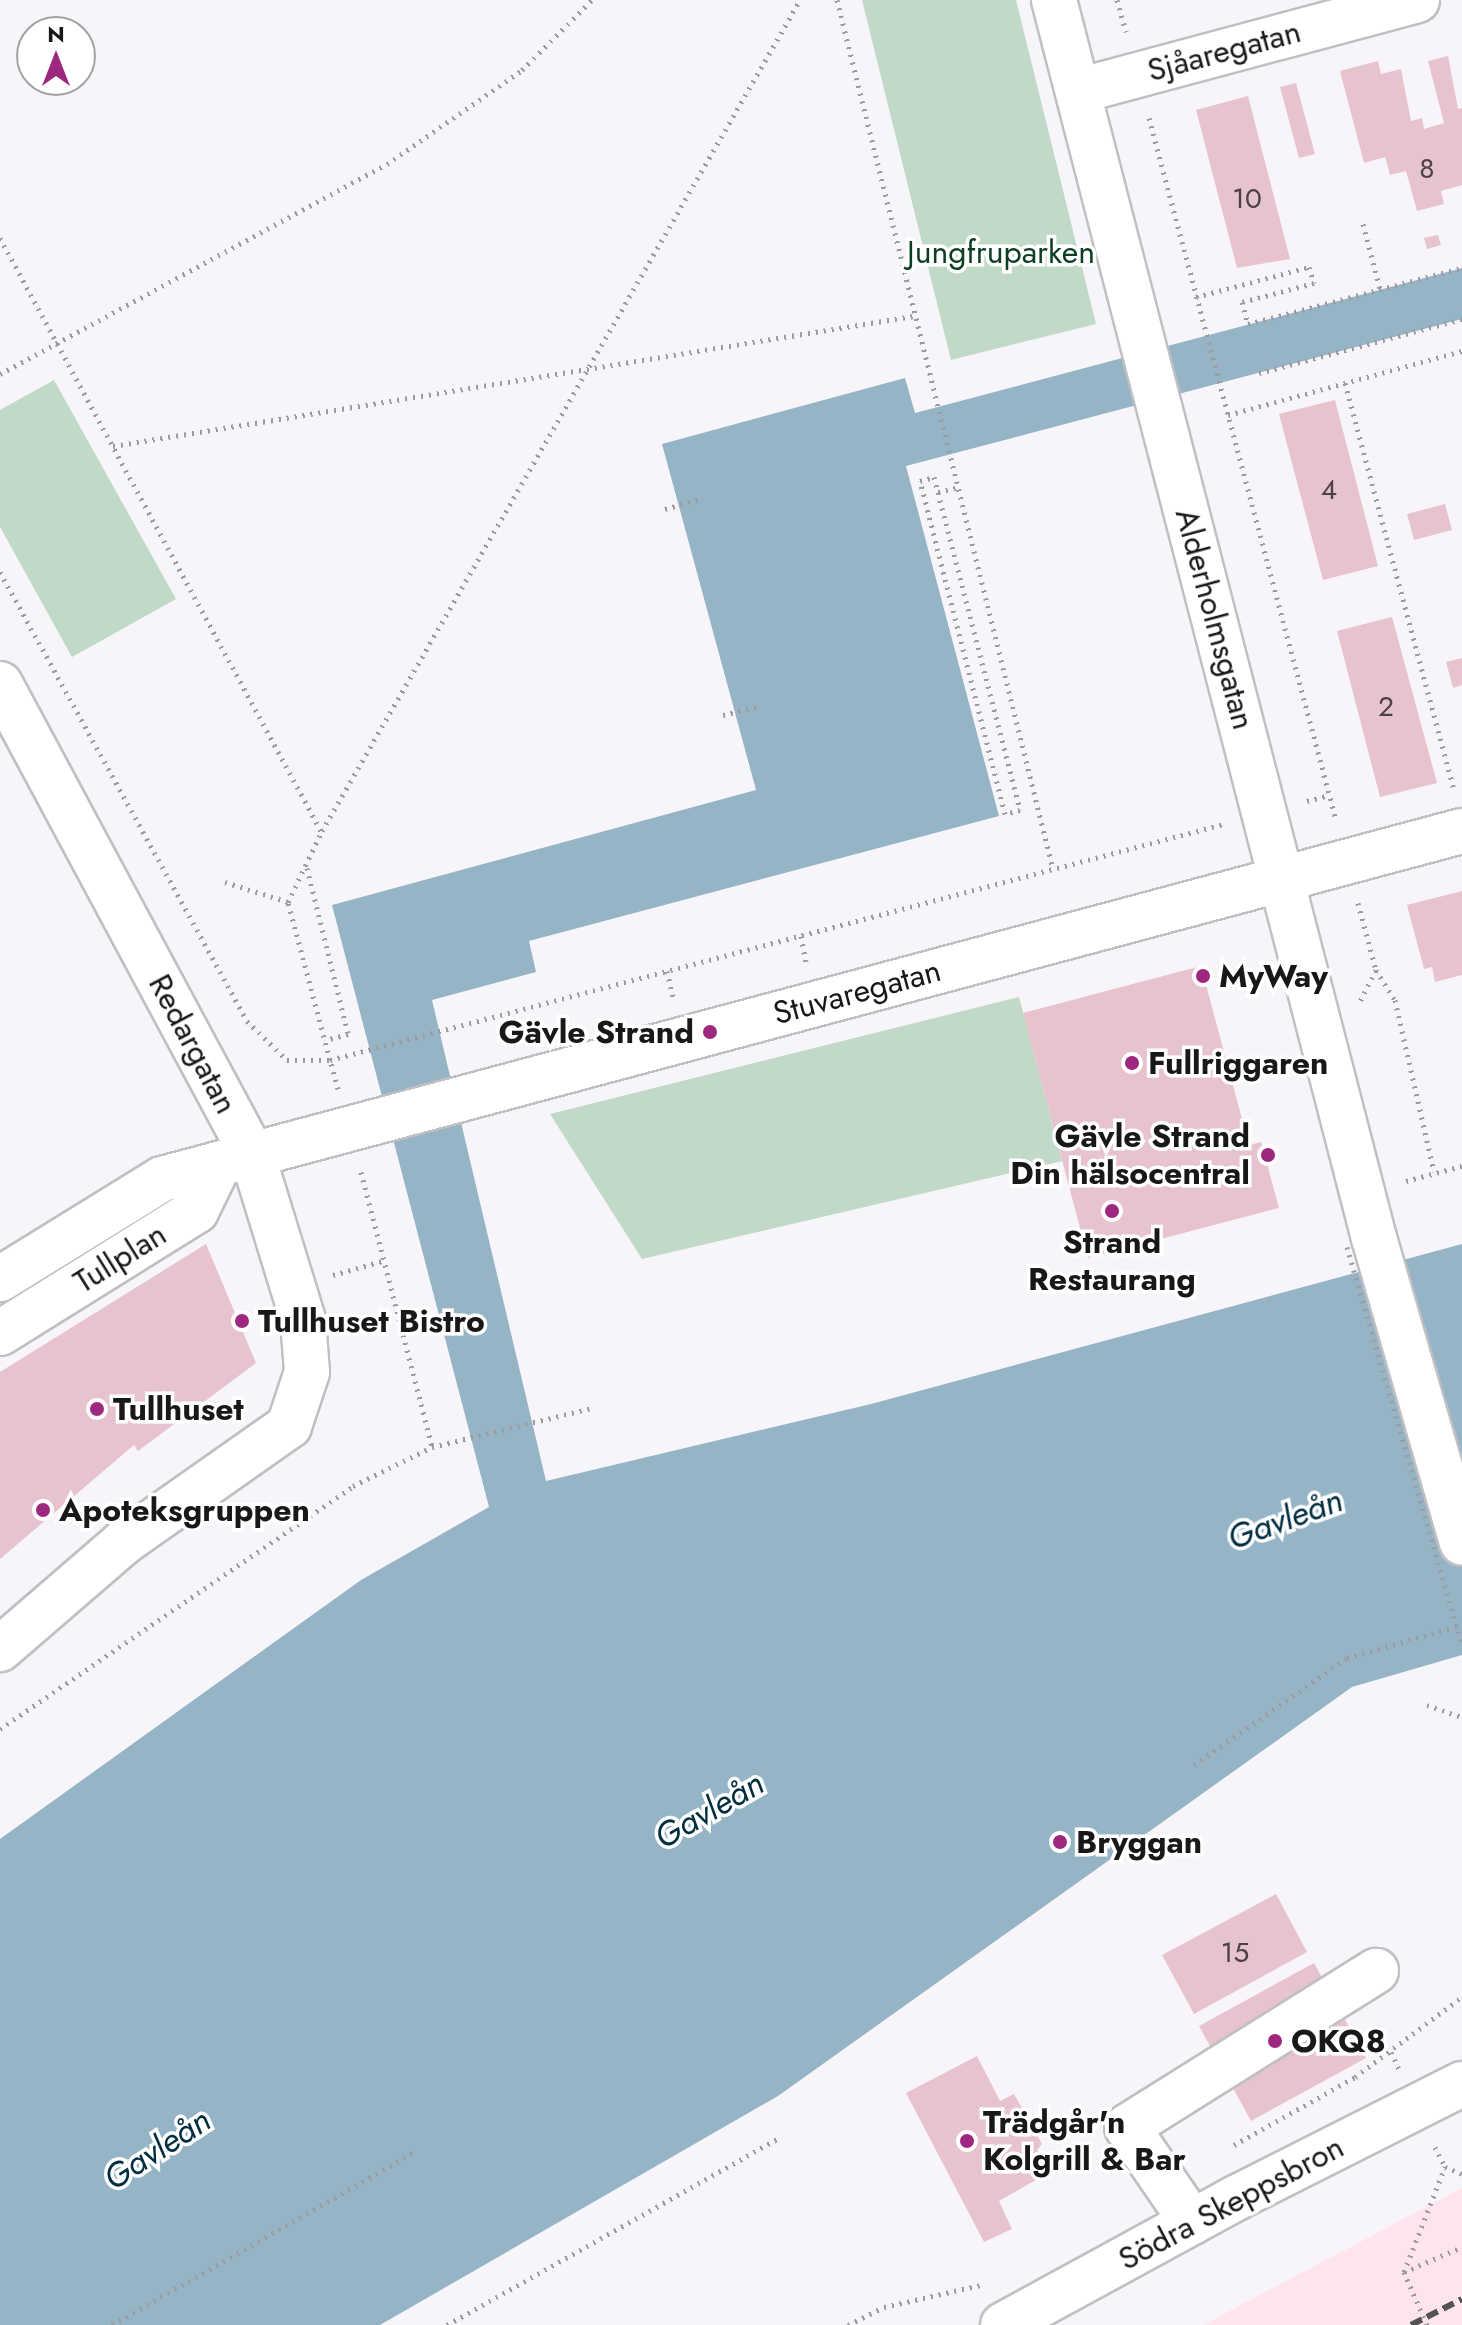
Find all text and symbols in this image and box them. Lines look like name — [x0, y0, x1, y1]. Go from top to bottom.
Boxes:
street label: Sjåaregatan — [1143, 12, 1305, 90]
north arrow — [16, 16, 96, 96]
text: N — [47, 18, 65, 50]
house number: 8 — [1419, 152, 1435, 186]
house number: 10 — [1232, 182, 1262, 216]
park label: Jungfruparken — [907, 233, 1095, 271]
house number: 4 — [1321, 473, 1337, 507]
street label: Alderholmsgatan — [1167, 504, 1263, 734]
house number: 2 — [1378, 690, 1394, 724]
street label: Stuvaregatan — [769, 951, 945, 1033]
place label: MyWay — [1219, 957, 1328, 995]
marker: MyWay — [1194, 967, 1212, 985]
street label: Redargatan — [140, 968, 246, 1120]
place label: Gävle Strand — [499, 1013, 694, 1051]
marker: Gävle Strand — [701, 1023, 719, 1041]
place label: Fullriggaren — [1148, 1044, 1328, 1082]
marker: Fullriggaren — [1123, 1054, 1141, 1072]
place label: Gävle Strand Din hälsocentral — [1010, 1118, 1250, 1193]
marker: Gävle Strand Din hälsocentral — [1257, 1144, 1279, 1166]
marker: Strand Restaurang — [1103, 1202, 1121, 1220]
street label: Tullplan — [67, 1215, 173, 1301]
place label: Strand Restaurang — [1028, 1224, 1196, 1299]
place label: Tullhuset Bistro — [258, 1302, 485, 1340]
marker: Tullhuset Bistro — [233, 1312, 251, 1330]
place label: Tullhuset — [113, 1390, 244, 1428]
marker: Tullhuset — [88, 1400, 106, 1418]
water label: Gavleån — [1222, 1479, 1348, 1559]
place label: Apoteksgruppen — [59, 1491, 310, 1529]
marker: Apoteksgruppen — [34, 1501, 52, 1519]
water label: Gavleån — [647, 1762, 771, 1858]
place label: Bryggan — [1076, 1823, 1202, 1861]
marker: Bryggan — [1051, 1833, 1069, 1851]
house number: 15 — [1221, 1936, 1249, 1970]
place label: OKQ8 — [1291, 2022, 1386, 2060]
marker: OKQ8 — [1266, 2032, 1284, 2050]
water label: Gavleån — [96, 2099, 218, 2199]
place label: Trädgår'n Kolgrill & Bar — [983, 2104, 1186, 2179]
street label: Södra Skeppsbron — [1112, 2128, 1350, 2278]
marker: Trädgår'n Kolgrill & Bar — [958, 2132, 976, 2150]

